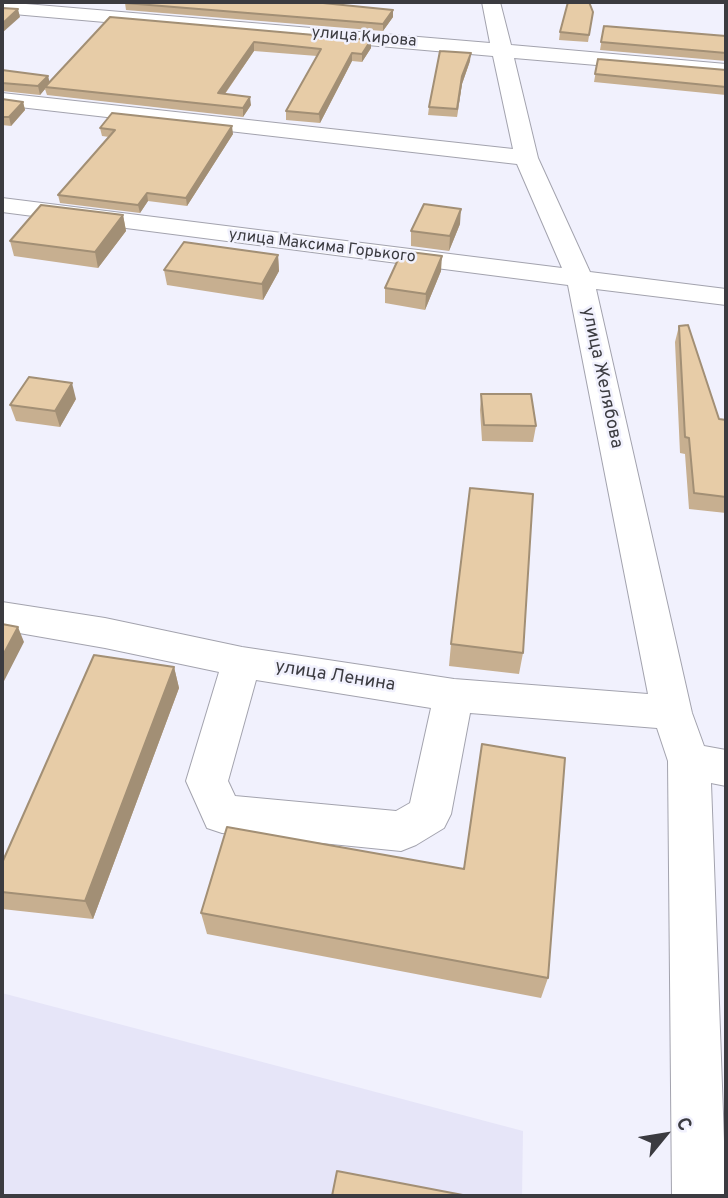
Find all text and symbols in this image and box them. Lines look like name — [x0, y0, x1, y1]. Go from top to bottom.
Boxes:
street label: улица Кирова — [311, 24, 417, 52]
street label: улица Максима Горького — [227, 226, 417, 268]
street label: улица Желябова — [575, 305, 627, 451]
street label: улица Ленина — [273, 657, 397, 697]
north arrow — [630, 1100, 700, 1170]
text: С — [670, 1113, 697, 1136]

